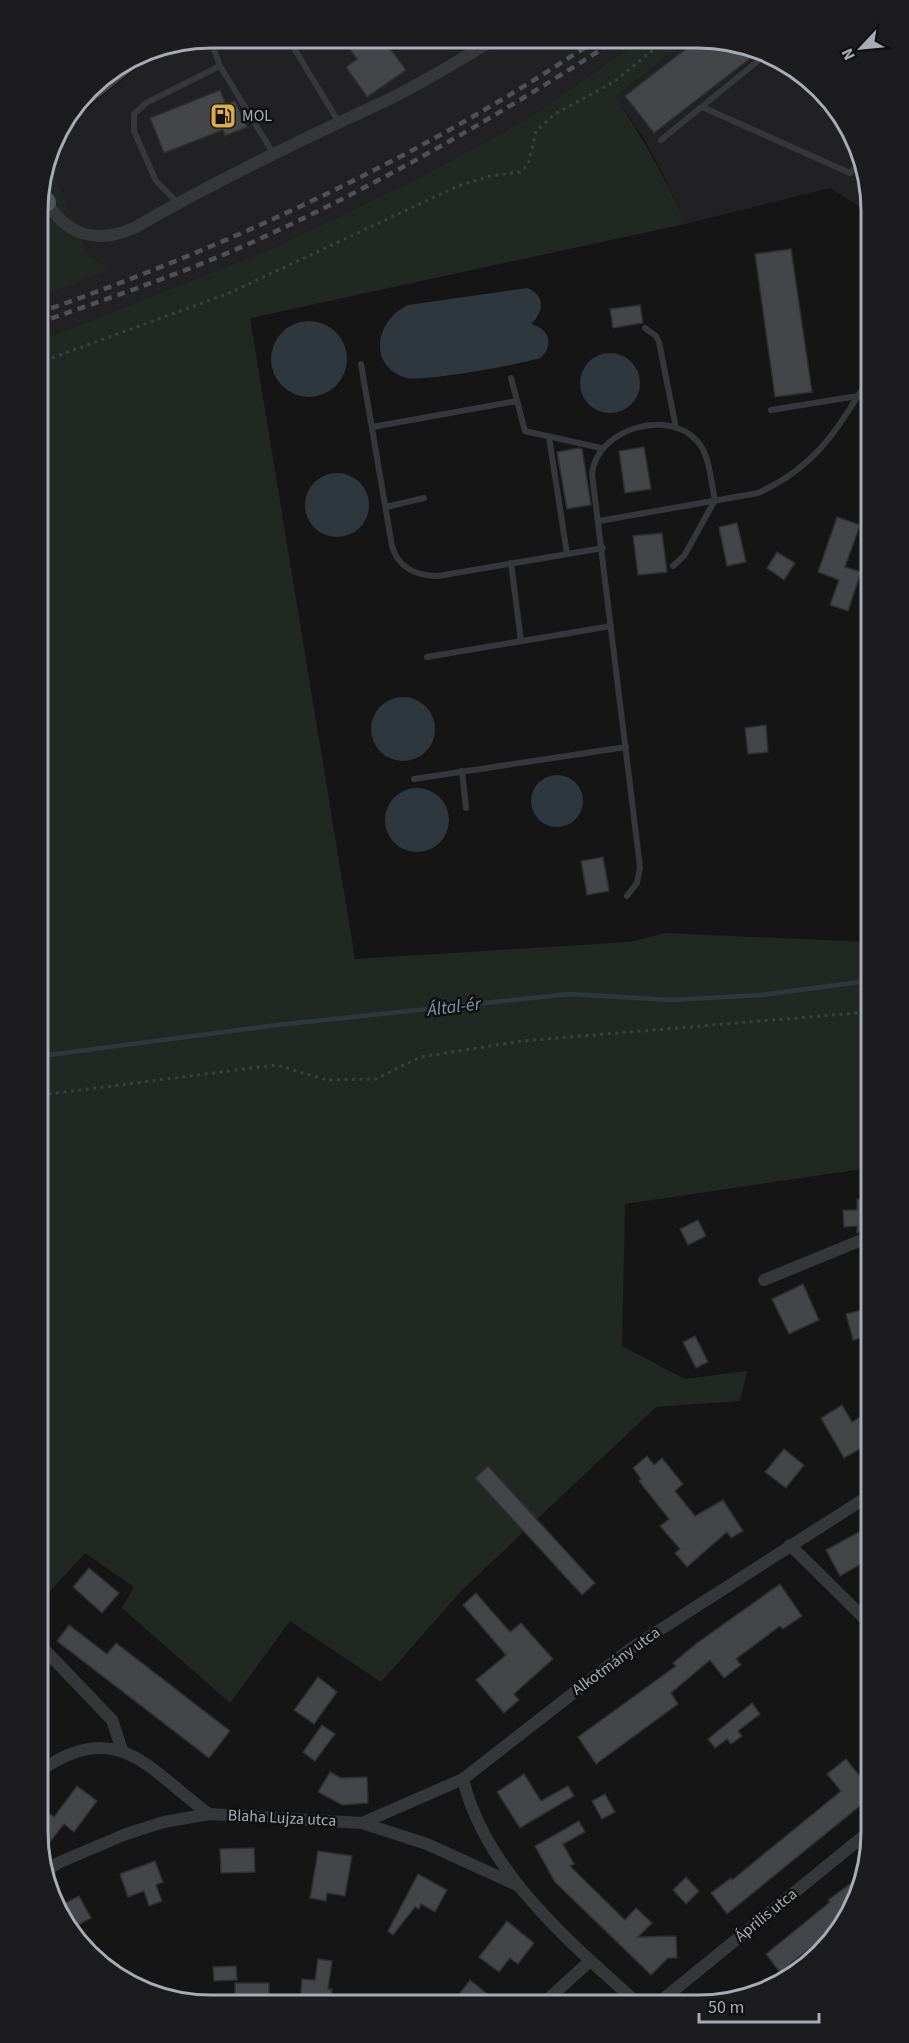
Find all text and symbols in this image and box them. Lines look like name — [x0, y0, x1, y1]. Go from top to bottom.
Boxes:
north arrow — [831, 18, 891, 78]
text: N — [836, 45, 861, 64]
fuel station icon: MOL — [208, 101, 238, 131]
place label: MOL — [242, 105, 272, 127]
water label: Által-ér — [425, 991, 483, 1023]
street label: Alkotmány utca — [567, 1622, 665, 1700]
street label: Blaha Lujza utca — [227, 1804, 337, 1832]
street label: Április utca — [730, 1883, 802, 1947]
scale bar — [699, 1986, 819, 2024]
text: 50 m — [708, 1995, 744, 2020]

